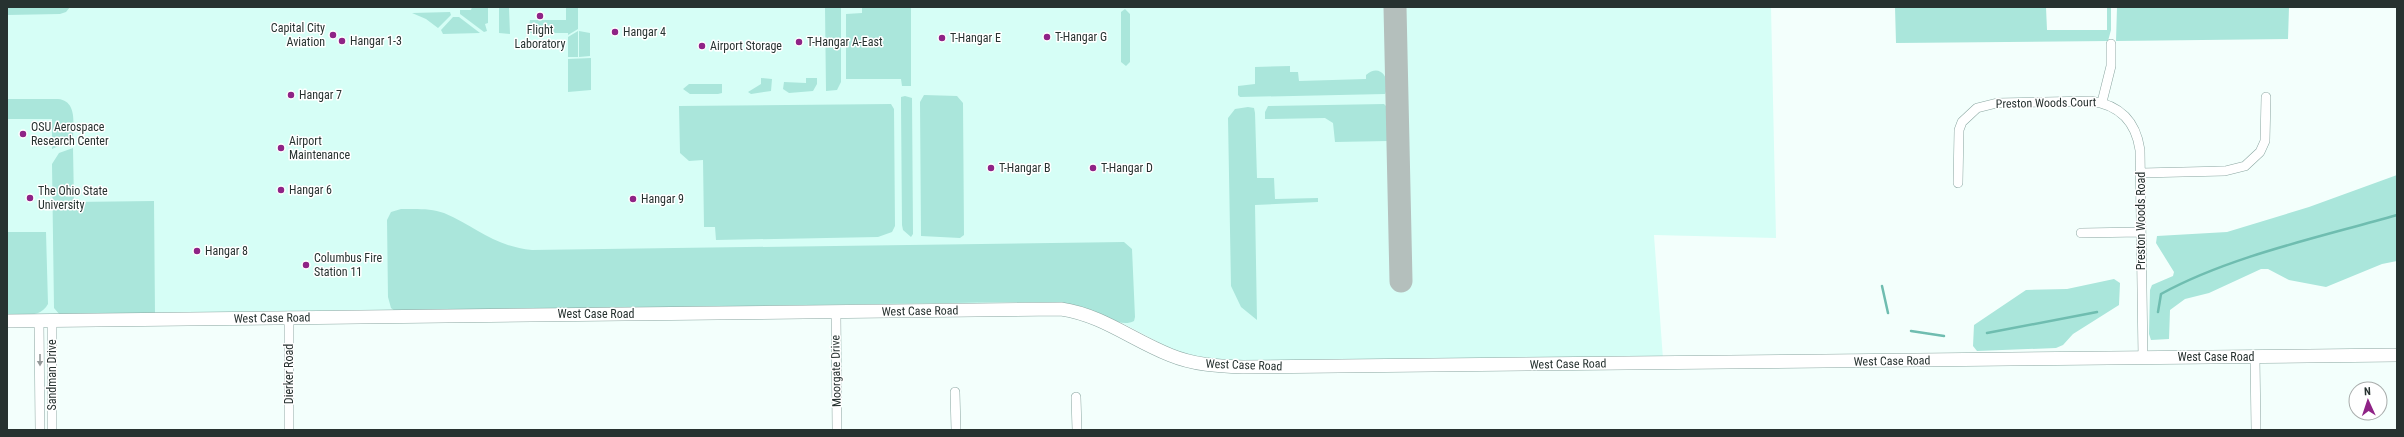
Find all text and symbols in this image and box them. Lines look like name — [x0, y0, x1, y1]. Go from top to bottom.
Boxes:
marker: Flight Laboratory — [535, 11, 545, 21]
place label: Capital City Aviation — [271, 21, 325, 49]
place label: Flight Laboratory — [515, 23, 565, 51]
place label: Hangar 4 — [623, 25, 666, 39]
marker: Hangar 4 — [610, 27, 620, 37]
marker: Capital City Aviation — [328, 30, 338, 40]
place label: T-Hangar G — [1055, 30, 1107, 44]
place label: T-Hangar E — [950, 31, 1001, 45]
marker: T-Hangar G — [1042, 32, 1052, 42]
marker: T-Hangar E — [937, 33, 947, 43]
place label: Hangar 1-3 — [350, 34, 402, 48]
place label: T-Hangar A-East — [807, 35, 883, 49]
marker: Hangar 1-3 — [337, 36, 347, 46]
marker: T-Hangar A-East — [794, 37, 804, 47]
place label: Airport Storage — [710, 39, 782, 53]
marker: Airport Storage — [697, 41, 707, 51]
place label: Hangar 7 — [299, 88, 342, 102]
marker: Hangar 7 — [286, 90, 296, 100]
street label: Preston Woods Court — [1996, 95, 2097, 111]
place label: OSU Aerospace Research Center — [31, 120, 109, 148]
marker: OSU Aerospace Research Center — [18, 129, 28, 139]
place label: Airport Maintenance — [289, 134, 350, 162]
marker: Airport Maintenance — [276, 143, 286, 153]
place label: T-Hangar B — [999, 161, 1051, 175]
place label: T-Hangar D — [1101, 161, 1153, 175]
marker: T-Hangar B — [986, 163, 996, 173]
marker: T-Hangar D — [1088, 163, 1098, 173]
street label: Preston Woods Road — [2134, 172, 2148, 270]
place label: Hangar 6 — [289, 183, 332, 197]
place label: The Ohio State University — [38, 184, 108, 212]
marker: Hangar 6 — [276, 185, 286, 195]
place label: Hangar 9 — [641, 192, 684, 206]
marker: The Ohio State University — [25, 193, 35, 203]
marker: Hangar 9 — [628, 194, 638, 204]
place label: Hangar 8 — [205, 244, 248, 258]
marker: Hangar 8 — [192, 246, 202, 256]
place label: Columbus Fire Station 11 — [314, 251, 382, 279]
marker: Columbus Fire Station 11 — [301, 260, 311, 270]
street label: West Case Road — [881, 303, 959, 319]
street label: West Case Road — [558, 307, 634, 321]
street label: West Case Road — [233, 310, 311, 326]
street label: Moorgate Drive — [828, 334, 844, 407]
street label: Sandman Drive — [45, 339, 59, 411]
street label: Dierker Road — [282, 344, 296, 404]
street label: West Case Road — [2178, 350, 2254, 364]
street label: West Case Road — [1853, 353, 1931, 369]
one-way arrow — [37, 354, 43, 367]
street label: West Case Road — [1529, 356, 1607, 372]
street label: West Case Road — [1205, 357, 1283, 373]
north arrow — [2348, 381, 2388, 421]
text: N — [2364, 385, 2371, 398]

